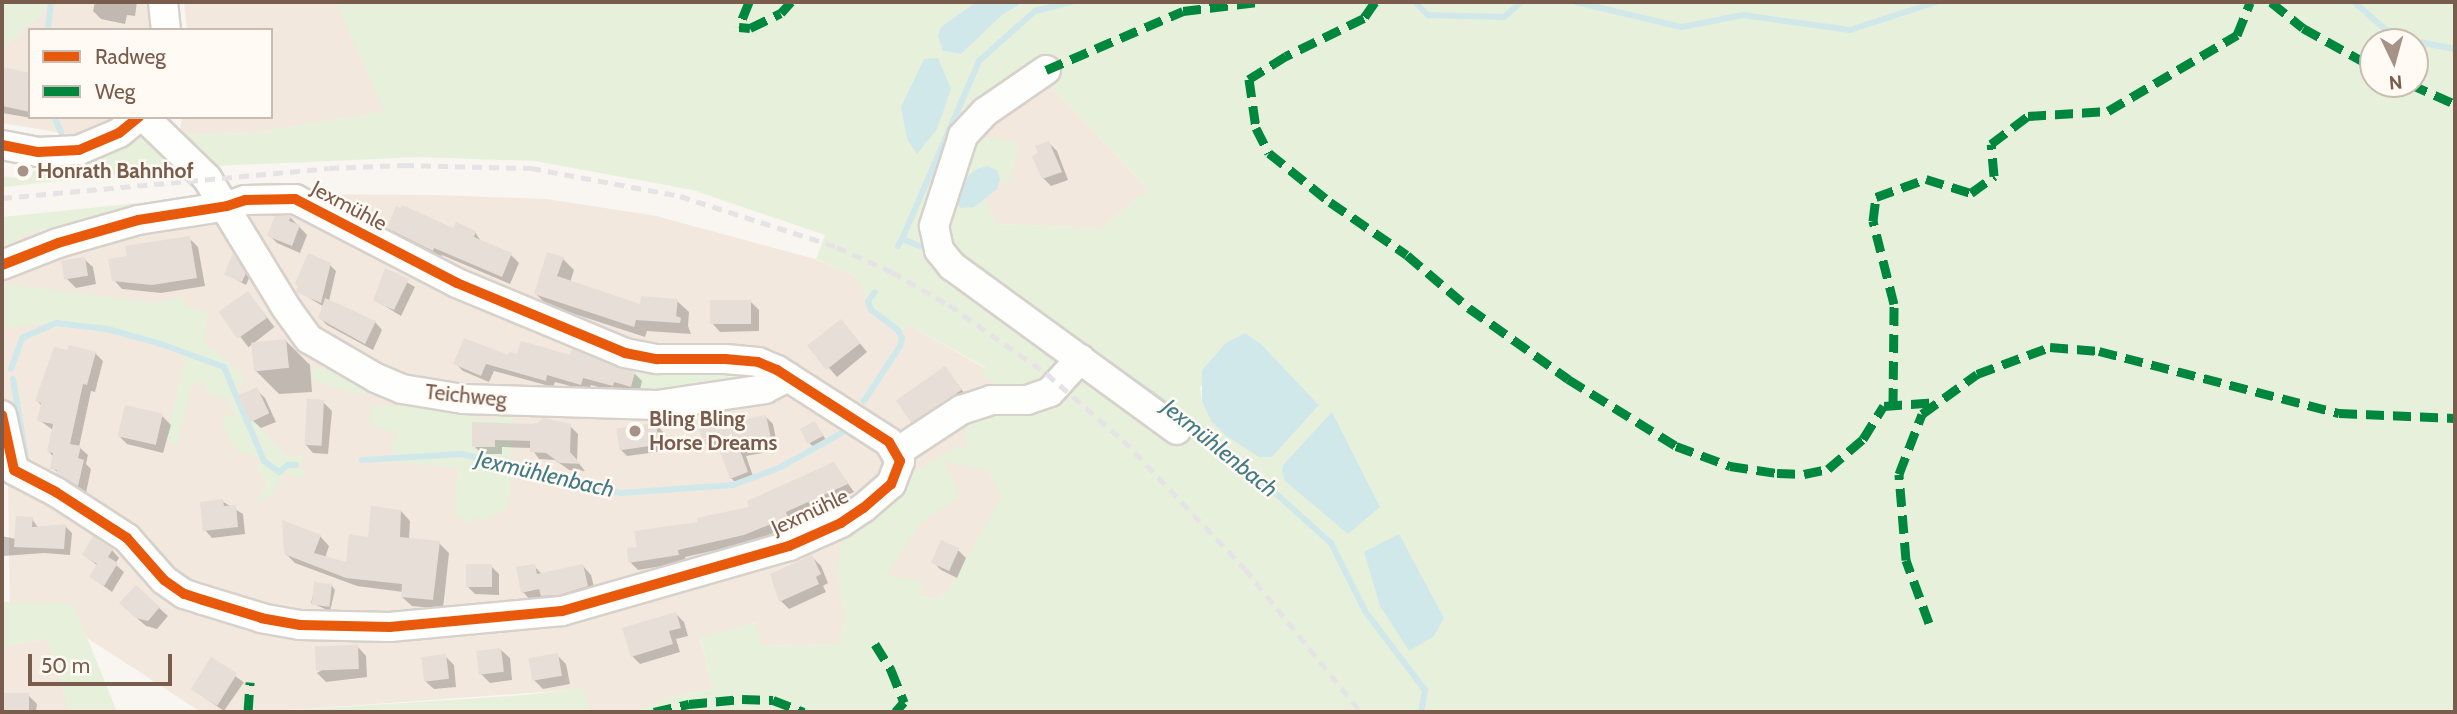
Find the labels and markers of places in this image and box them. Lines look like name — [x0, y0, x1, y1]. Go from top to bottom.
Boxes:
place label: Honrath Bahnhof — [37, 158, 194, 184]
marker: Honrath Bahnhof — [15, 163, 31, 179]
place label: Bling Bling Horse Dreams — [649, 406, 777, 456]
marker: Bling Bling Horse Dreams — [627, 423, 643, 439]

